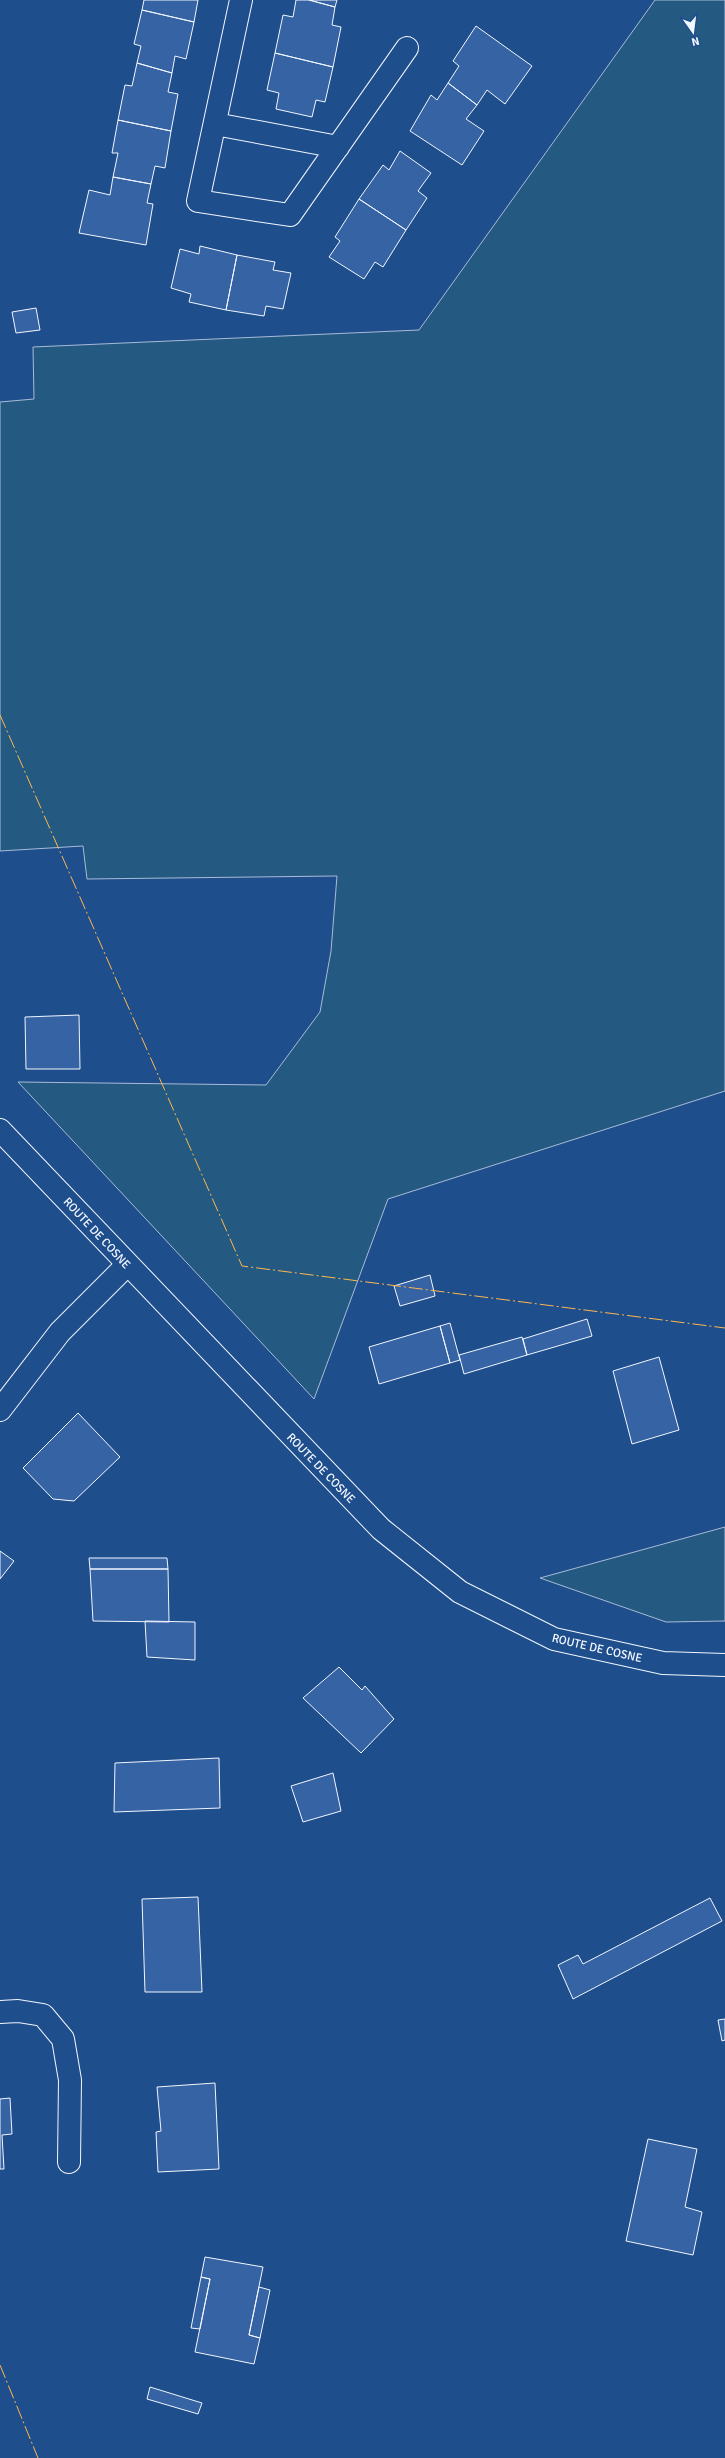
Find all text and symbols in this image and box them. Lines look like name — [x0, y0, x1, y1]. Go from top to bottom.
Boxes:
north arrow — [673, 12, 713, 52]
text: N — [690, 34, 701, 48]
street label: ROUTE DE COSNE — [60, 1195, 134, 1272]
street label: ROUTE DE COSNE — [283, 1430, 358, 1507]
street label: ROUTE DE COSNE — [550, 1631, 644, 1666]

